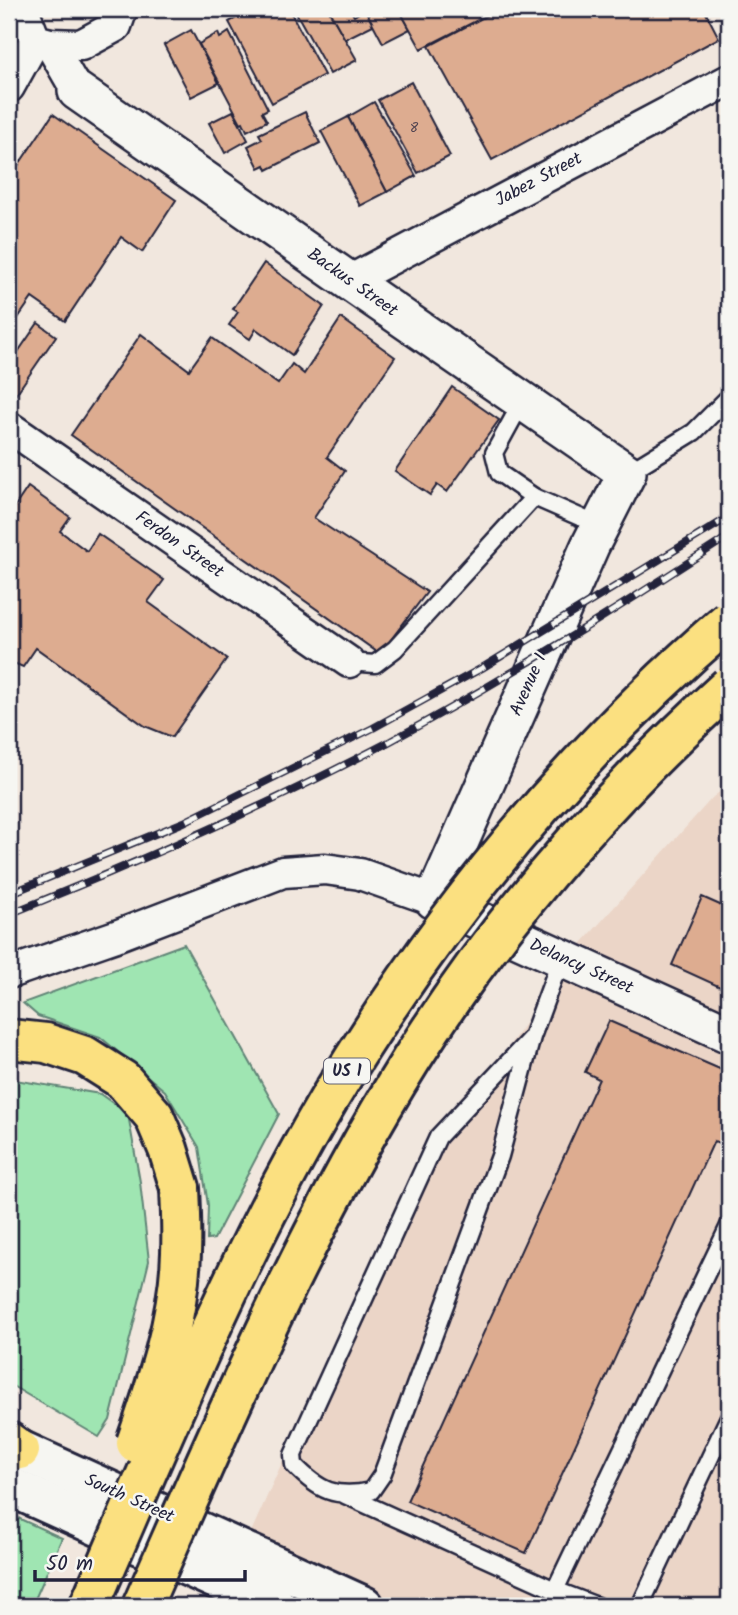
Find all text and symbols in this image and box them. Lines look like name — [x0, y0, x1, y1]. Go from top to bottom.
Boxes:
house number: 8 — [410, 117, 419, 139]
street label: Jabez Street — [490, 144, 589, 215]
street label: Backus Street — [300, 241, 404, 326]
street label: Ferdon Street — [128, 504, 230, 587]
street label: Avenue I — [502, 649, 556, 721]
street label: Delancy Street — [524, 931, 639, 1003]
road number: US 1 — [324, 1058, 370, 1084]
street label: South Street — [79, 1466, 180, 1532]
scale bar — [35, 1538, 245, 1582]
text: 50 m — [46, 1548, 93, 1581]

